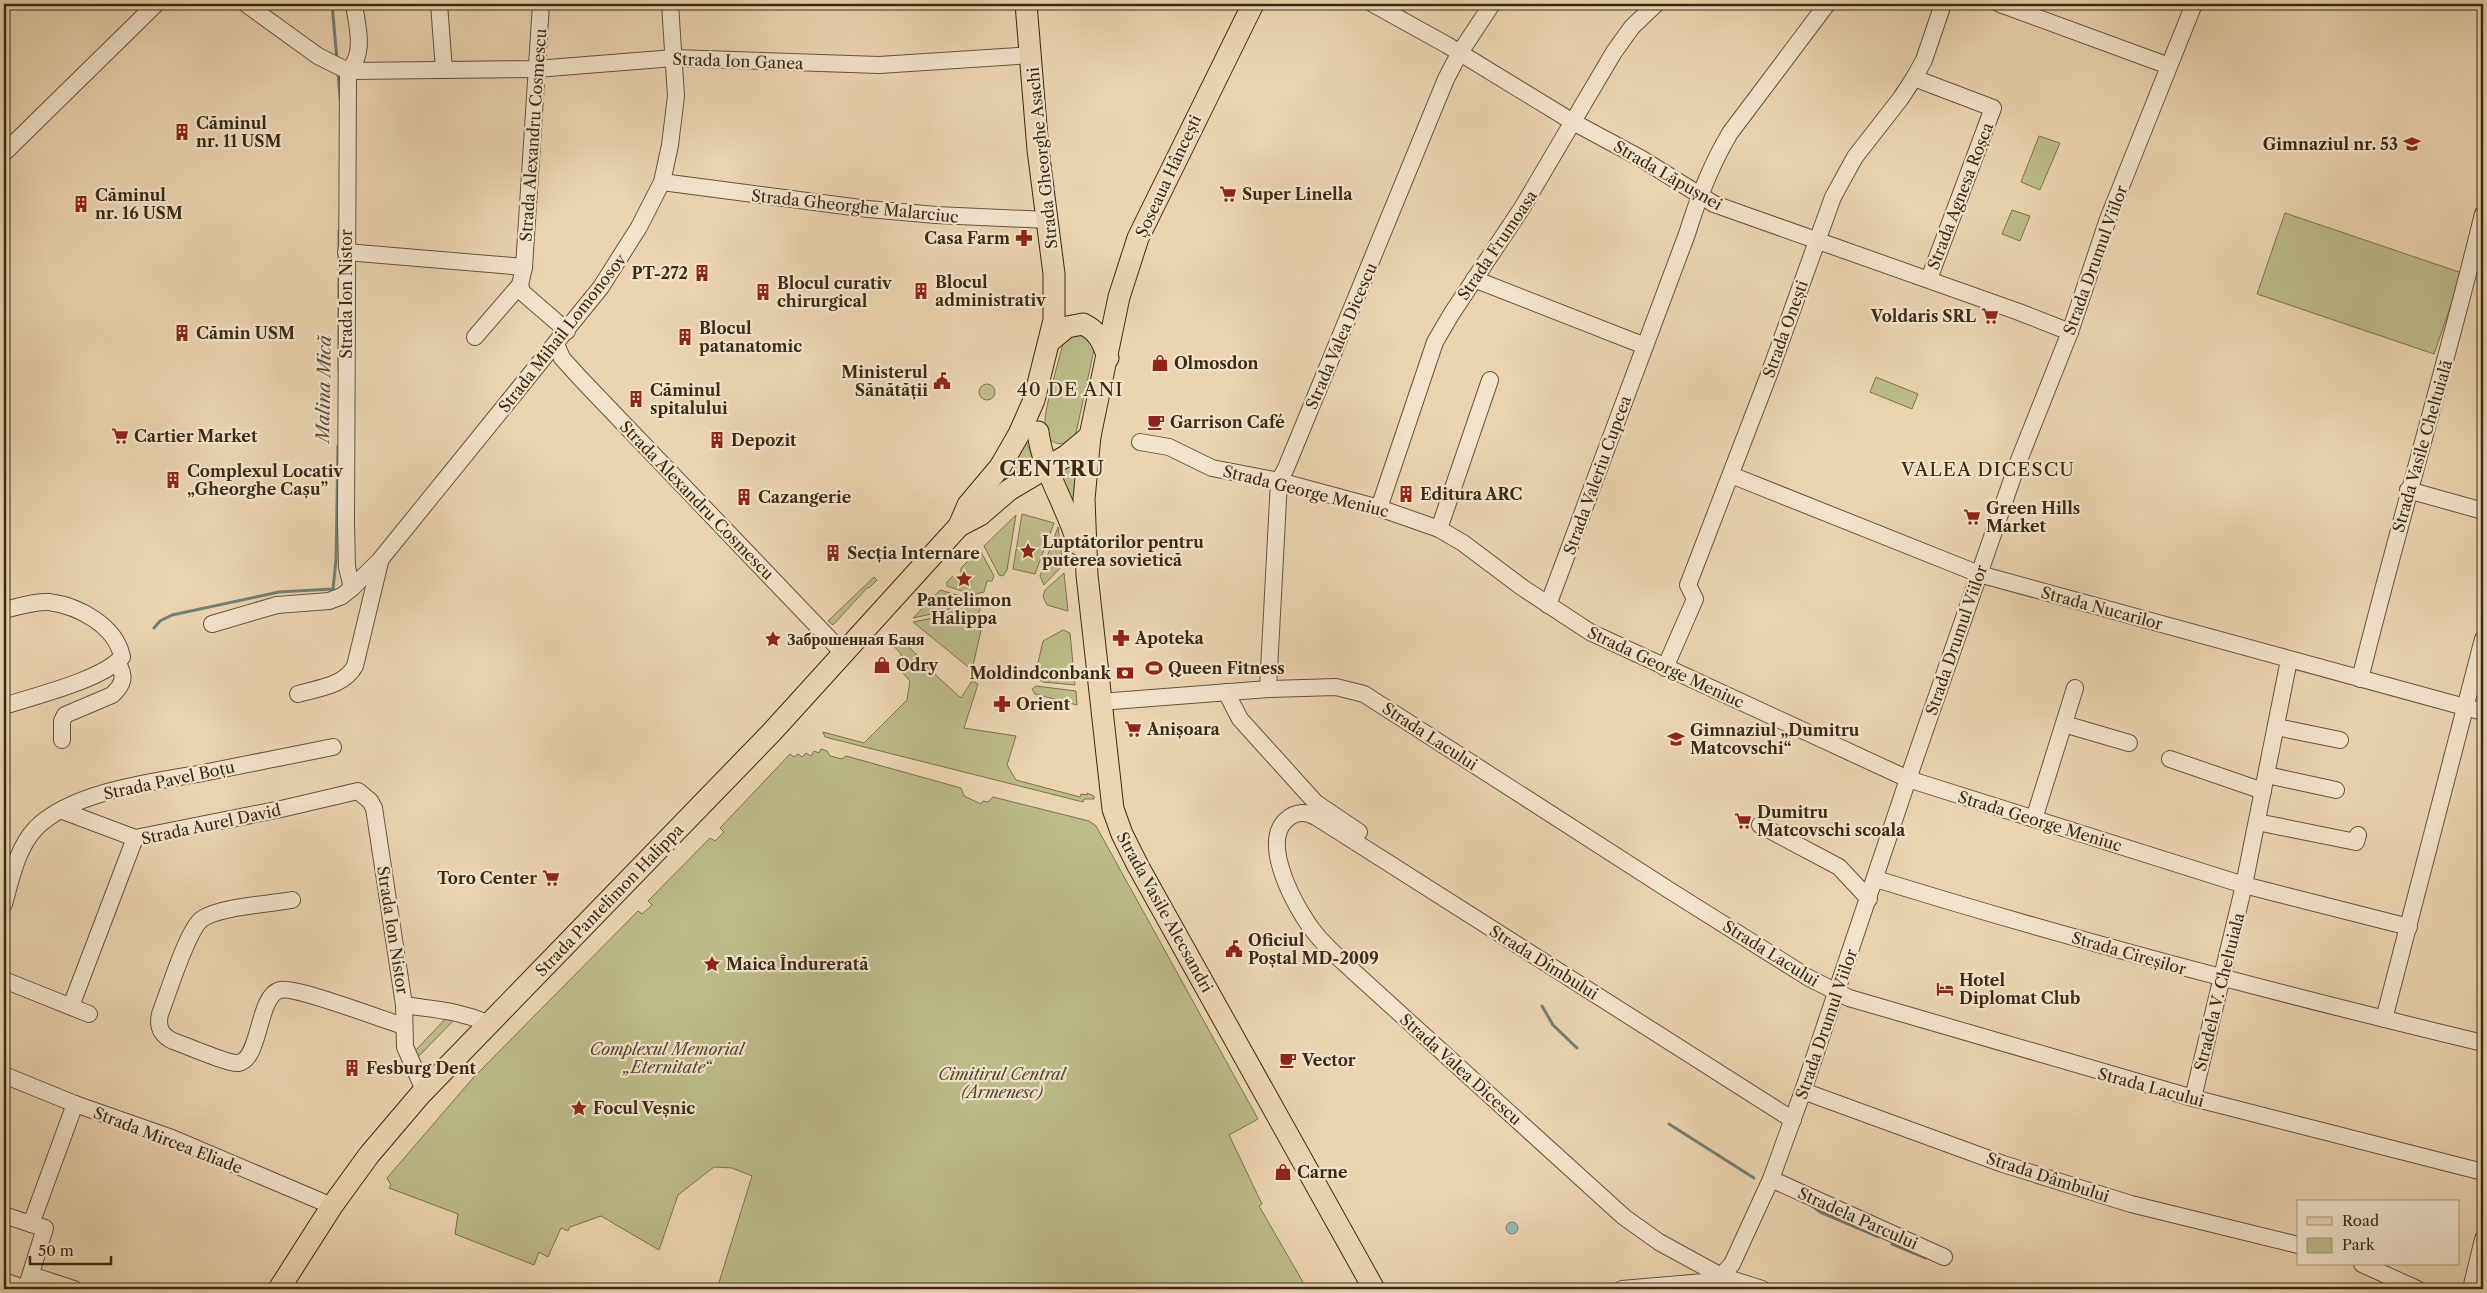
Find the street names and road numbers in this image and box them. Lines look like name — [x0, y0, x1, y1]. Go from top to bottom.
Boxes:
street label: Strada Alexandru Cosmescu — [516, 28, 550, 242]
street label: Strada Ion Ganea — [672, 49, 804, 73]
street label: Strada Gheorghe Asachi — [1023, 66, 1061, 250]
street label: Șoseaua Hâncești — [1131, 111, 1205, 240]
street label: Strada Agnesa Roșca — [1923, 119, 1997, 272]
street label: Strada Lăpușnei — [1610, 136, 1726, 214]
street label: Strada Drumul Viilor — [2059, 182, 2131, 338]
street label: Strada Gheorghe Malarciuc — [750, 185, 960, 227]
street label: Strada Frumoasa — [1453, 186, 1541, 304]
street label: Strada Ion Nistor — [336, 229, 356, 359]
street label: Strada Mihail Lomonosov — [494, 249, 630, 416]
street label: Strada Valea Dicescu — [1301, 260, 1381, 412]
street label: Strada Onești — [1758, 277, 1812, 380]
street label: Strada Vasile Cheltuială — [2388, 357, 2456, 535]
street label: Strada Valeriu Cupcea — [1559, 392, 1635, 557]
street label: Strada Alexandru Cosmescu — [616, 416, 778, 584]
street label: Strada George Meniuc — [1221, 461, 1391, 521]
street label: Strada Drumul Viilor — [1921, 562, 1991, 718]
street label: Strada Nucarilor — [2039, 582, 2165, 634]
street label: Strada George Meniuc — [1585, 622, 1747, 712]
street label: Strada Lacului — [1379, 698, 1481, 774]
street label: Strada Pavel Boțu — [102, 756, 237, 804]
street label: Strada George Meniuc — [1956, 787, 2124, 855]
street label: Strada Aurel David — [139, 799, 283, 849]
street label: Strada Pantelimon Halippa — [531, 819, 688, 980]
street label: Strada Vasile Alecsandri — [1113, 828, 1218, 996]
street label: Strada Ion Nistor — [373, 865, 413, 996]
street label: Stradela V. Cheltuiala — [2190, 910, 2248, 1073]
street label: Strada Lacului — [1719, 916, 1823, 990]
street label: Strada Dîmbului — [1486, 921, 1602, 1003]
street label: Strada Cireșilor — [2069, 927, 2189, 979]
street label: Strada Drumul Viilor — [1791, 946, 1861, 1102]
street label: Strada Valea Dicescu — [1396, 1009, 1526, 1129]
street label: Strada Lacului — [2096, 1063, 2206, 1111]
street label: Strada Mircea Eliade — [91, 1102, 245, 1178]
street label: Strada Dâmbului — [1984, 1148, 2112, 1206]
street label: Stradela Parcului — [1795, 1183, 1921, 1253]

